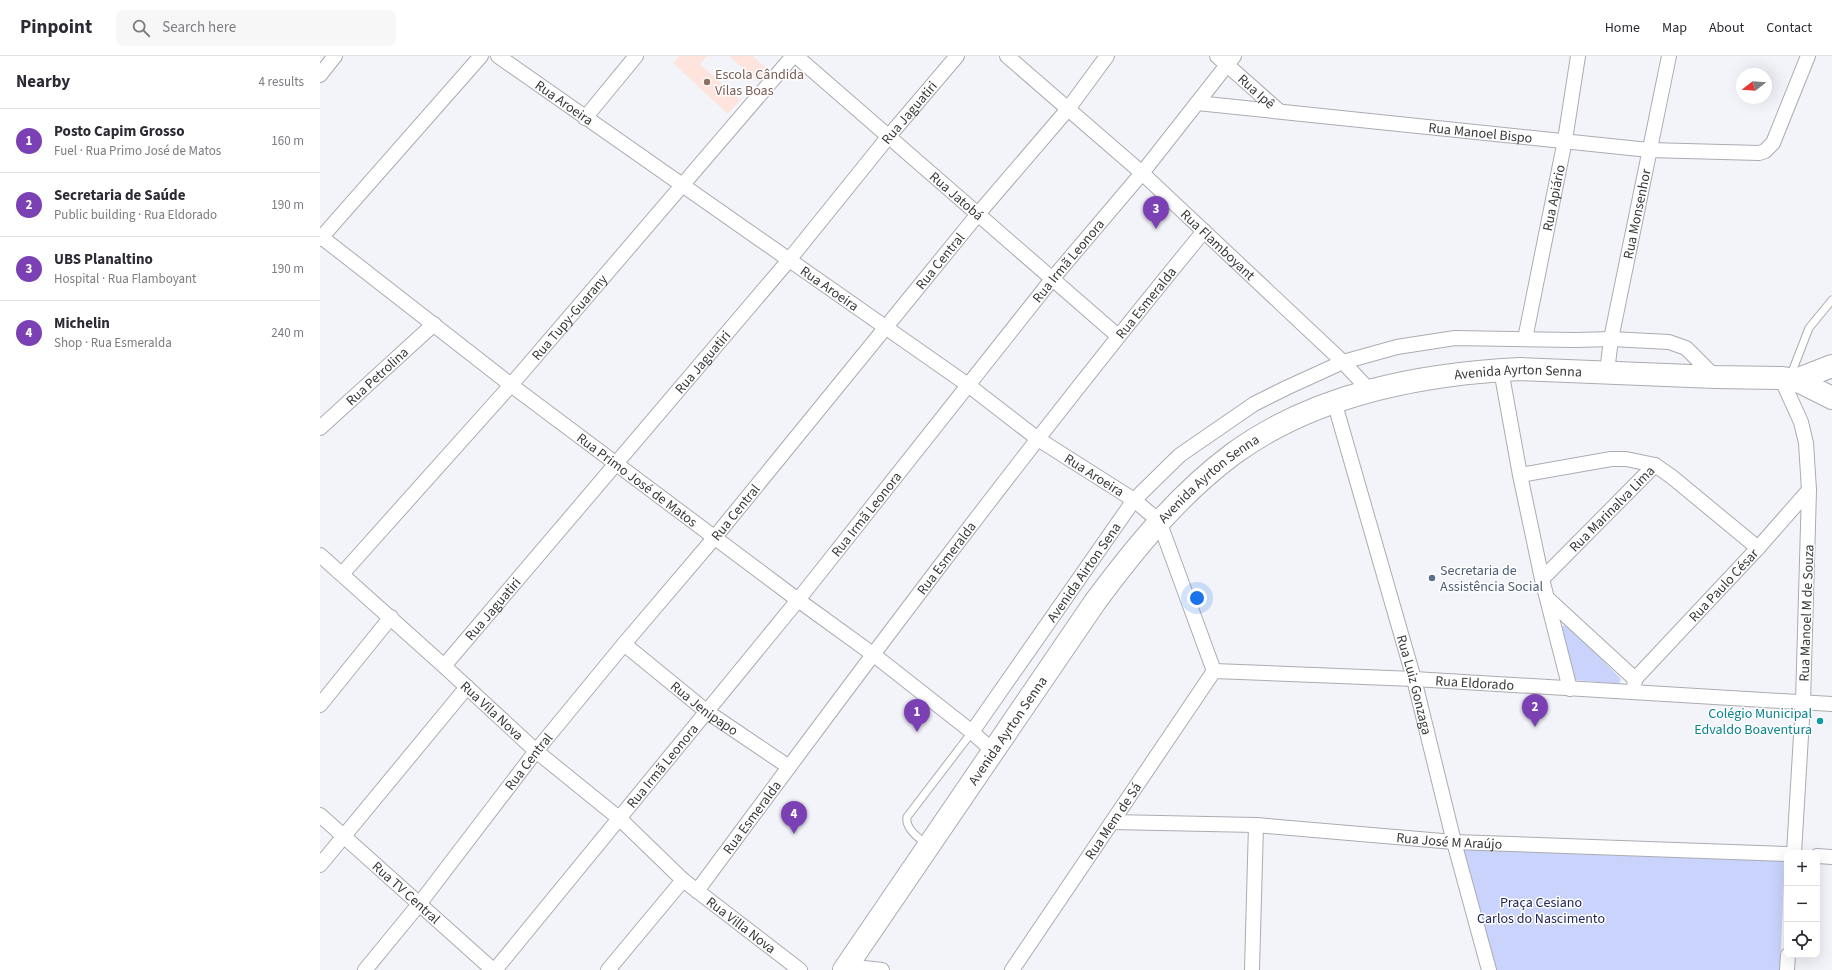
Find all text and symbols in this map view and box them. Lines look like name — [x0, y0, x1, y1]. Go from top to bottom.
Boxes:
search box — [116, 10, 396, 46]
text: Pinpoint — [20, 14, 92, 41]
icon: search — [130, 17, 152, 39]
text: Search here — [162, 17, 236, 38]
text: Home — [1605, 18, 1640, 38]
text: Map — [1662, 18, 1687, 38]
text: About — [1709, 18, 1744, 38]
text: Contact — [1766, 18, 1812, 38]
place label: Escola Cândida Vilas Boas — [715, 65, 804, 101]
north arrow — [1736, 68, 1772, 104]
text: Nearby — [16, 70, 70, 94]
street label: Rua Ipê — [1233, 70, 1279, 114]
text: 4 results — [259, 73, 304, 91]
street label: Rua Aroeira — [530, 76, 597, 131]
marker: Escola Cândida Vilas Boas — [702, 77, 712, 87]
street label: Rua Jaguatiri — [877, 77, 942, 149]
street label: Rua Manoel Bispo — [1427, 118, 1533, 149]
text: Posto Capim Grosso — [54, 121, 185, 142]
text: 1 — [26, 132, 32, 150]
text: 160 m — [271, 132, 304, 150]
text: Fuel · Rua Primo José de Matos — [54, 142, 221, 160]
street label: Rua Apiário — [1538, 163, 1571, 233]
street label: Rua Jatobá — [925, 167, 987, 226]
street label: Rua Monsenhor — [1619, 167, 1657, 261]
text: Secretaria de Saúde — [54, 185, 185, 206]
text: 2 — [26, 196, 32, 214]
text: 190 m — [271, 196, 304, 214]
pin: 3 — [1143, 196, 1169, 229]
street label: Rua Flamboyant — [1176, 205, 1259, 285]
text: Public building · Rua Eldorado — [54, 206, 217, 224]
street label: Rua Irmã Leonora — [1028, 215, 1110, 307]
street label: Rua Central — [911, 228, 970, 294]
text: UBS Planaltino — [54, 249, 153, 270]
text: 3 — [26, 260, 32, 278]
text: 190 m — [271, 260, 304, 278]
street label: Rua Aroeira — [796, 262, 863, 317]
street label: Rua Esmeralda — [1111, 263, 1182, 344]
text: Hospital · Rua Flamboyant — [54, 270, 197, 288]
street label: Rua Tupy-Guarany — [527, 270, 613, 365]
text: Michelin — [54, 313, 110, 334]
text: 4 — [26, 324, 32, 342]
text: 240 m — [271, 324, 304, 342]
street label: Rua Jaguatiri — [670, 327, 736, 399]
text: Shop · Rua Esmeralda — [54, 334, 172, 352]
street label: Rua Petrolina — [342, 343, 413, 411]
street label: Avenida Ayrton Senna — [1453, 360, 1582, 386]
street label: Rua Primo José de Matos — [572, 429, 701, 532]
street label: Avenida Ayrton Senna — [1154, 430, 1263, 528]
street label: Rua Aroeira — [1060, 449, 1128, 502]
street label: Rua Marinalva Lima — [1565, 462, 1660, 557]
street label: Rua Irmã Leonora — [827, 468, 907, 561]
street label: Rua Central — [707, 480, 766, 545]
street label: Rua Esmeralda — [913, 518, 981, 599]
street label: Avenida Airton Sena — [1043, 519, 1126, 627]
street label: Rua Paulo César — [1684, 544, 1764, 627]
street label: Rua Manoel M de Souza — [1795, 544, 1819, 682]
place label: Secretaria de Assistência Social — [1440, 561, 1543, 597]
marker: Secretaria de Assistência Social — [1427, 573, 1437, 583]
street label: Rua Jaguatiri — [461, 574, 526, 645]
your location — [1187, 588, 1207, 608]
street label: Rua Luiz Gonzaga — [1391, 633, 1436, 737]
street label: Rua Eldorado — [1435, 671, 1515, 696]
street label: Avenida Ayrton Senna — [964, 672, 1053, 790]
street label: Rua Vila Nova — [455, 677, 527, 746]
street label: Rua Jenipapo — [666, 677, 742, 741]
pin: 2 — [1522, 694, 1548, 727]
pin: 1 — [904, 699, 930, 732]
place label: Colégio Municipal Edvaldo Boaventura — [1694, 704, 1812, 740]
marker: Colégio Municipal Edvaldo Boaventura — [1815, 716, 1825, 726]
street label: Rua Irmã Leonora — [622, 720, 704, 813]
street label: Rua Central — [500, 729, 558, 795]
street label: Rua Esmeralda — [719, 777, 787, 859]
street label: Rua Mem de Sá — [1080, 779, 1147, 864]
pin: 4 — [781, 801, 807, 834]
street label: Rua José M Araújo — [1395, 828, 1503, 855]
map controls — [1784, 850, 1820, 958]
button: + — [1784, 850, 1820, 886]
street label: Rua TV Central — [367, 857, 445, 929]
button: − — [1784, 886, 1820, 922]
street label: Rua Villa Nova — [702, 892, 780, 959]
park label: Praça Cesiano Carlos do Nascimento — [1477, 893, 1605, 929]
button: locate — [1784, 922, 1820, 958]

